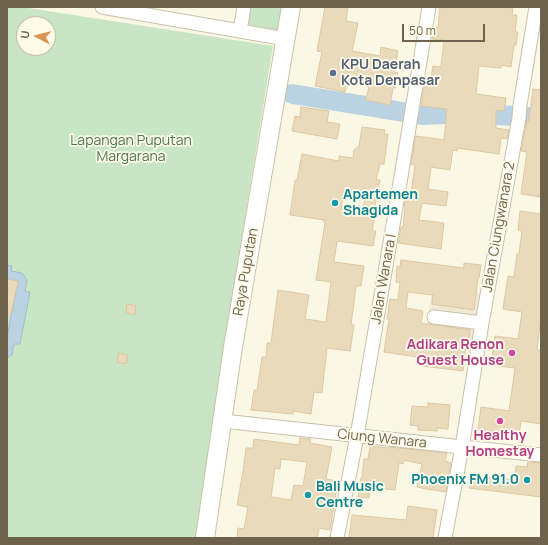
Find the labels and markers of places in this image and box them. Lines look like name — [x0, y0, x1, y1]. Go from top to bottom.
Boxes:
place label: KPU Daerah Kota Denpasar — [341, 57, 440, 90]
marker: KPU Daerah Kota Denpasar — [328, 68, 338, 78]
place label: Apartemen Shagida — [343, 187, 418, 220]
marker: Apartemen Shagida — [330, 198, 340, 208]
place label: Adikara Renon Guest House — [407, 337, 504, 370]
marker: Adikara Renon Guest House — [507, 348, 517, 358]
marker: Healthy Homestay — [495, 416, 505, 426]
place label: Healthy Homestay — [466, 428, 534, 460]
place label: Phoenix FM 91.0 — [411, 472, 519, 488]
marker: Phoenix FM 91.0 — [522, 475, 532, 485]
place label: Bali Music Centre — [316, 479, 384, 512]
marker: Bali Music Centre — [303, 490, 313, 500]

